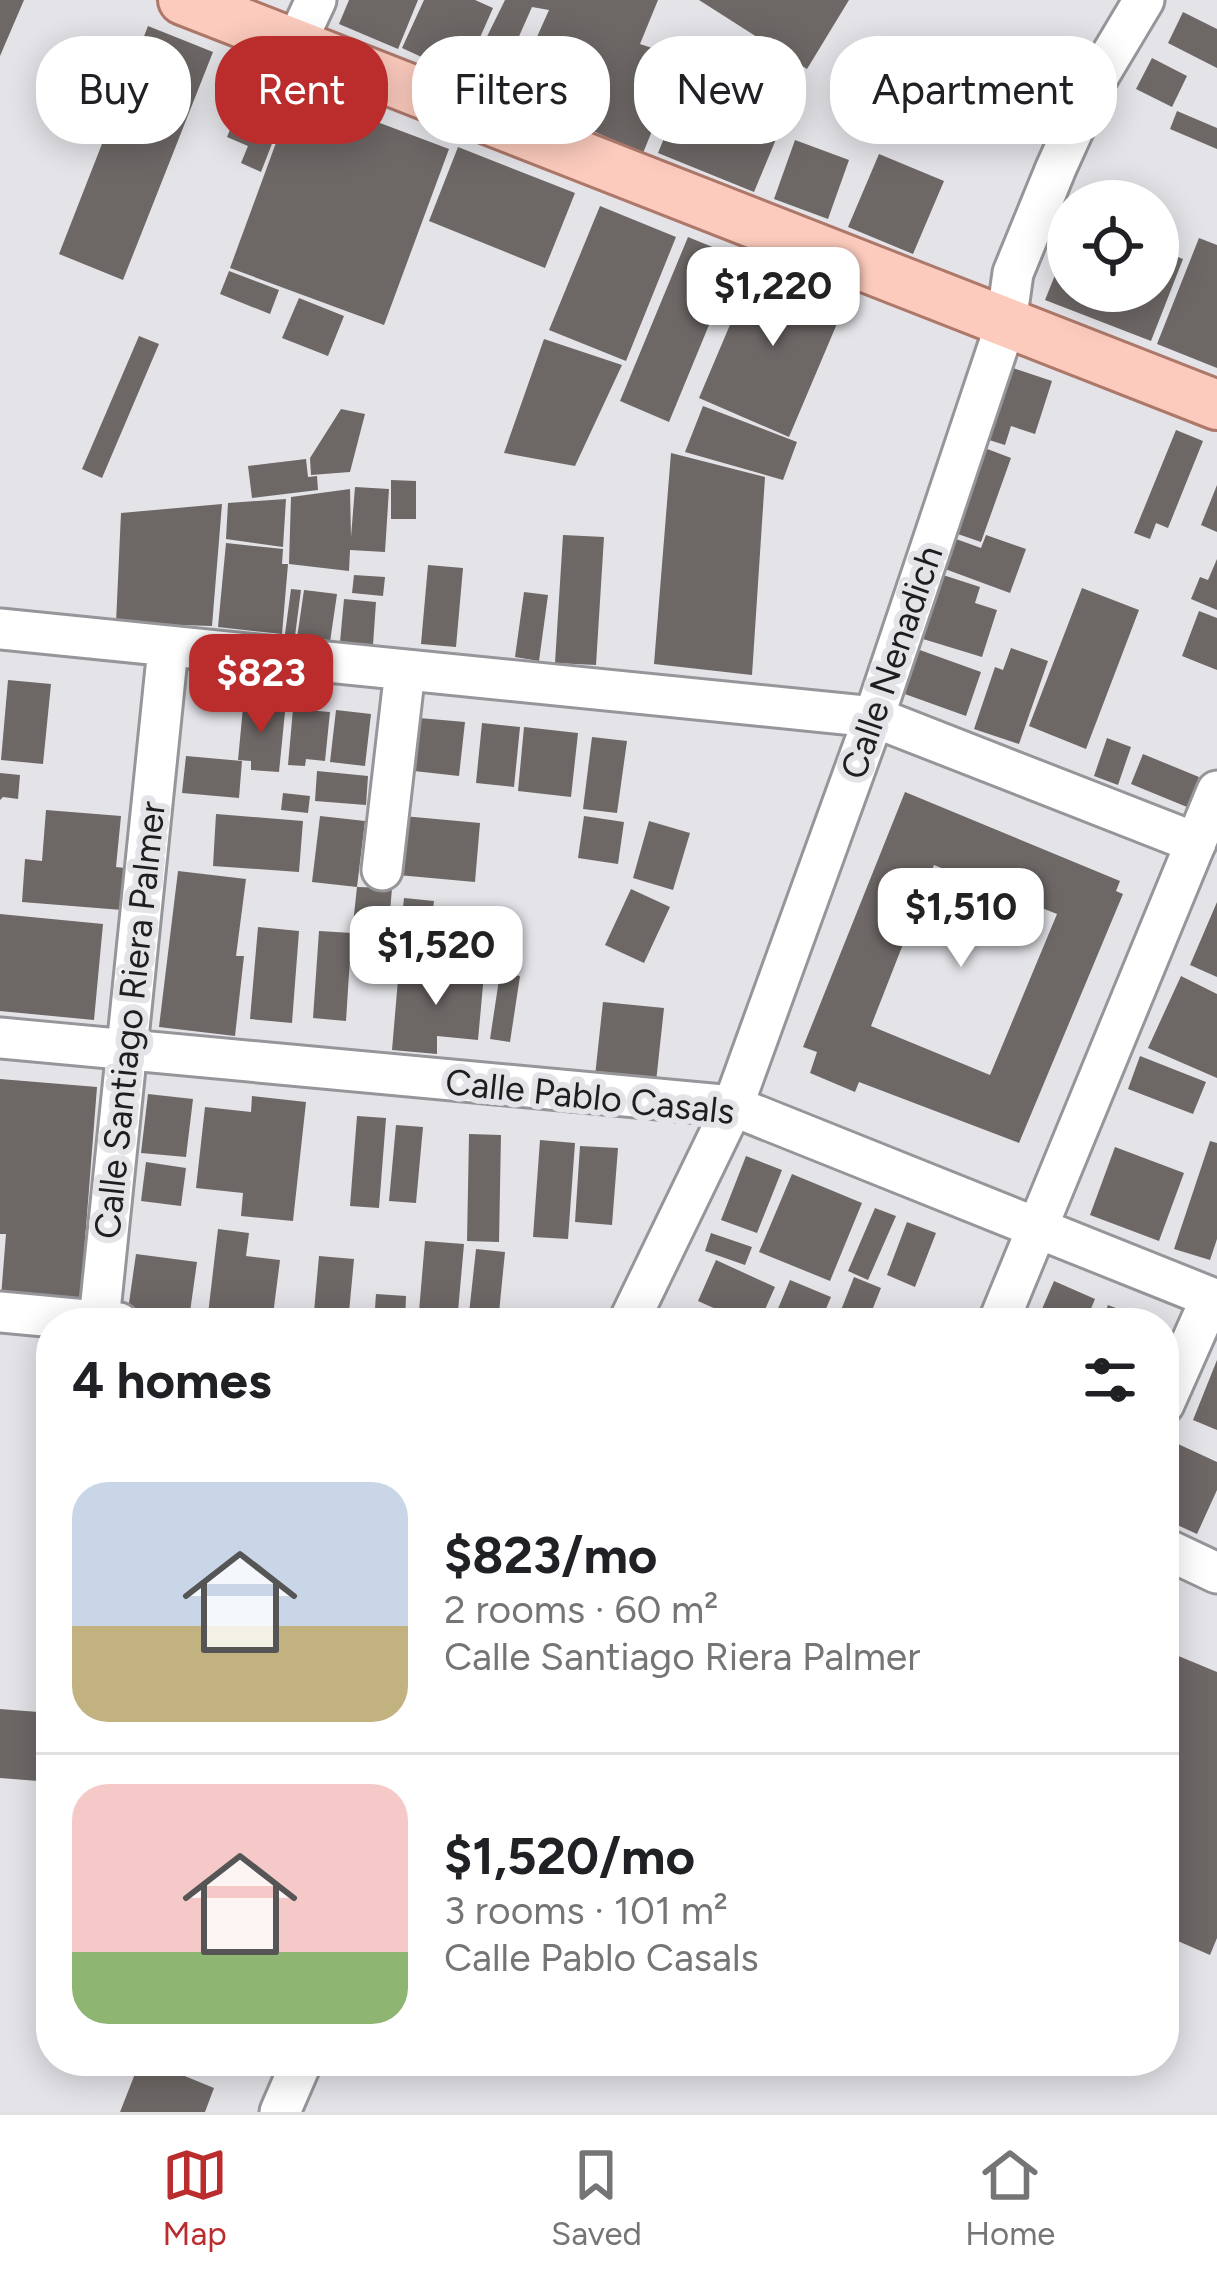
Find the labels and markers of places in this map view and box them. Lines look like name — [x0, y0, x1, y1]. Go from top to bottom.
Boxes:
pin: $1,220 — [675, 247, 871, 349]
pin: $823 — [190, 634, 332, 736]
pin: $1,510 — [863, 868, 1059, 970]
pin: $1,520 — [338, 906, 534, 1008]

